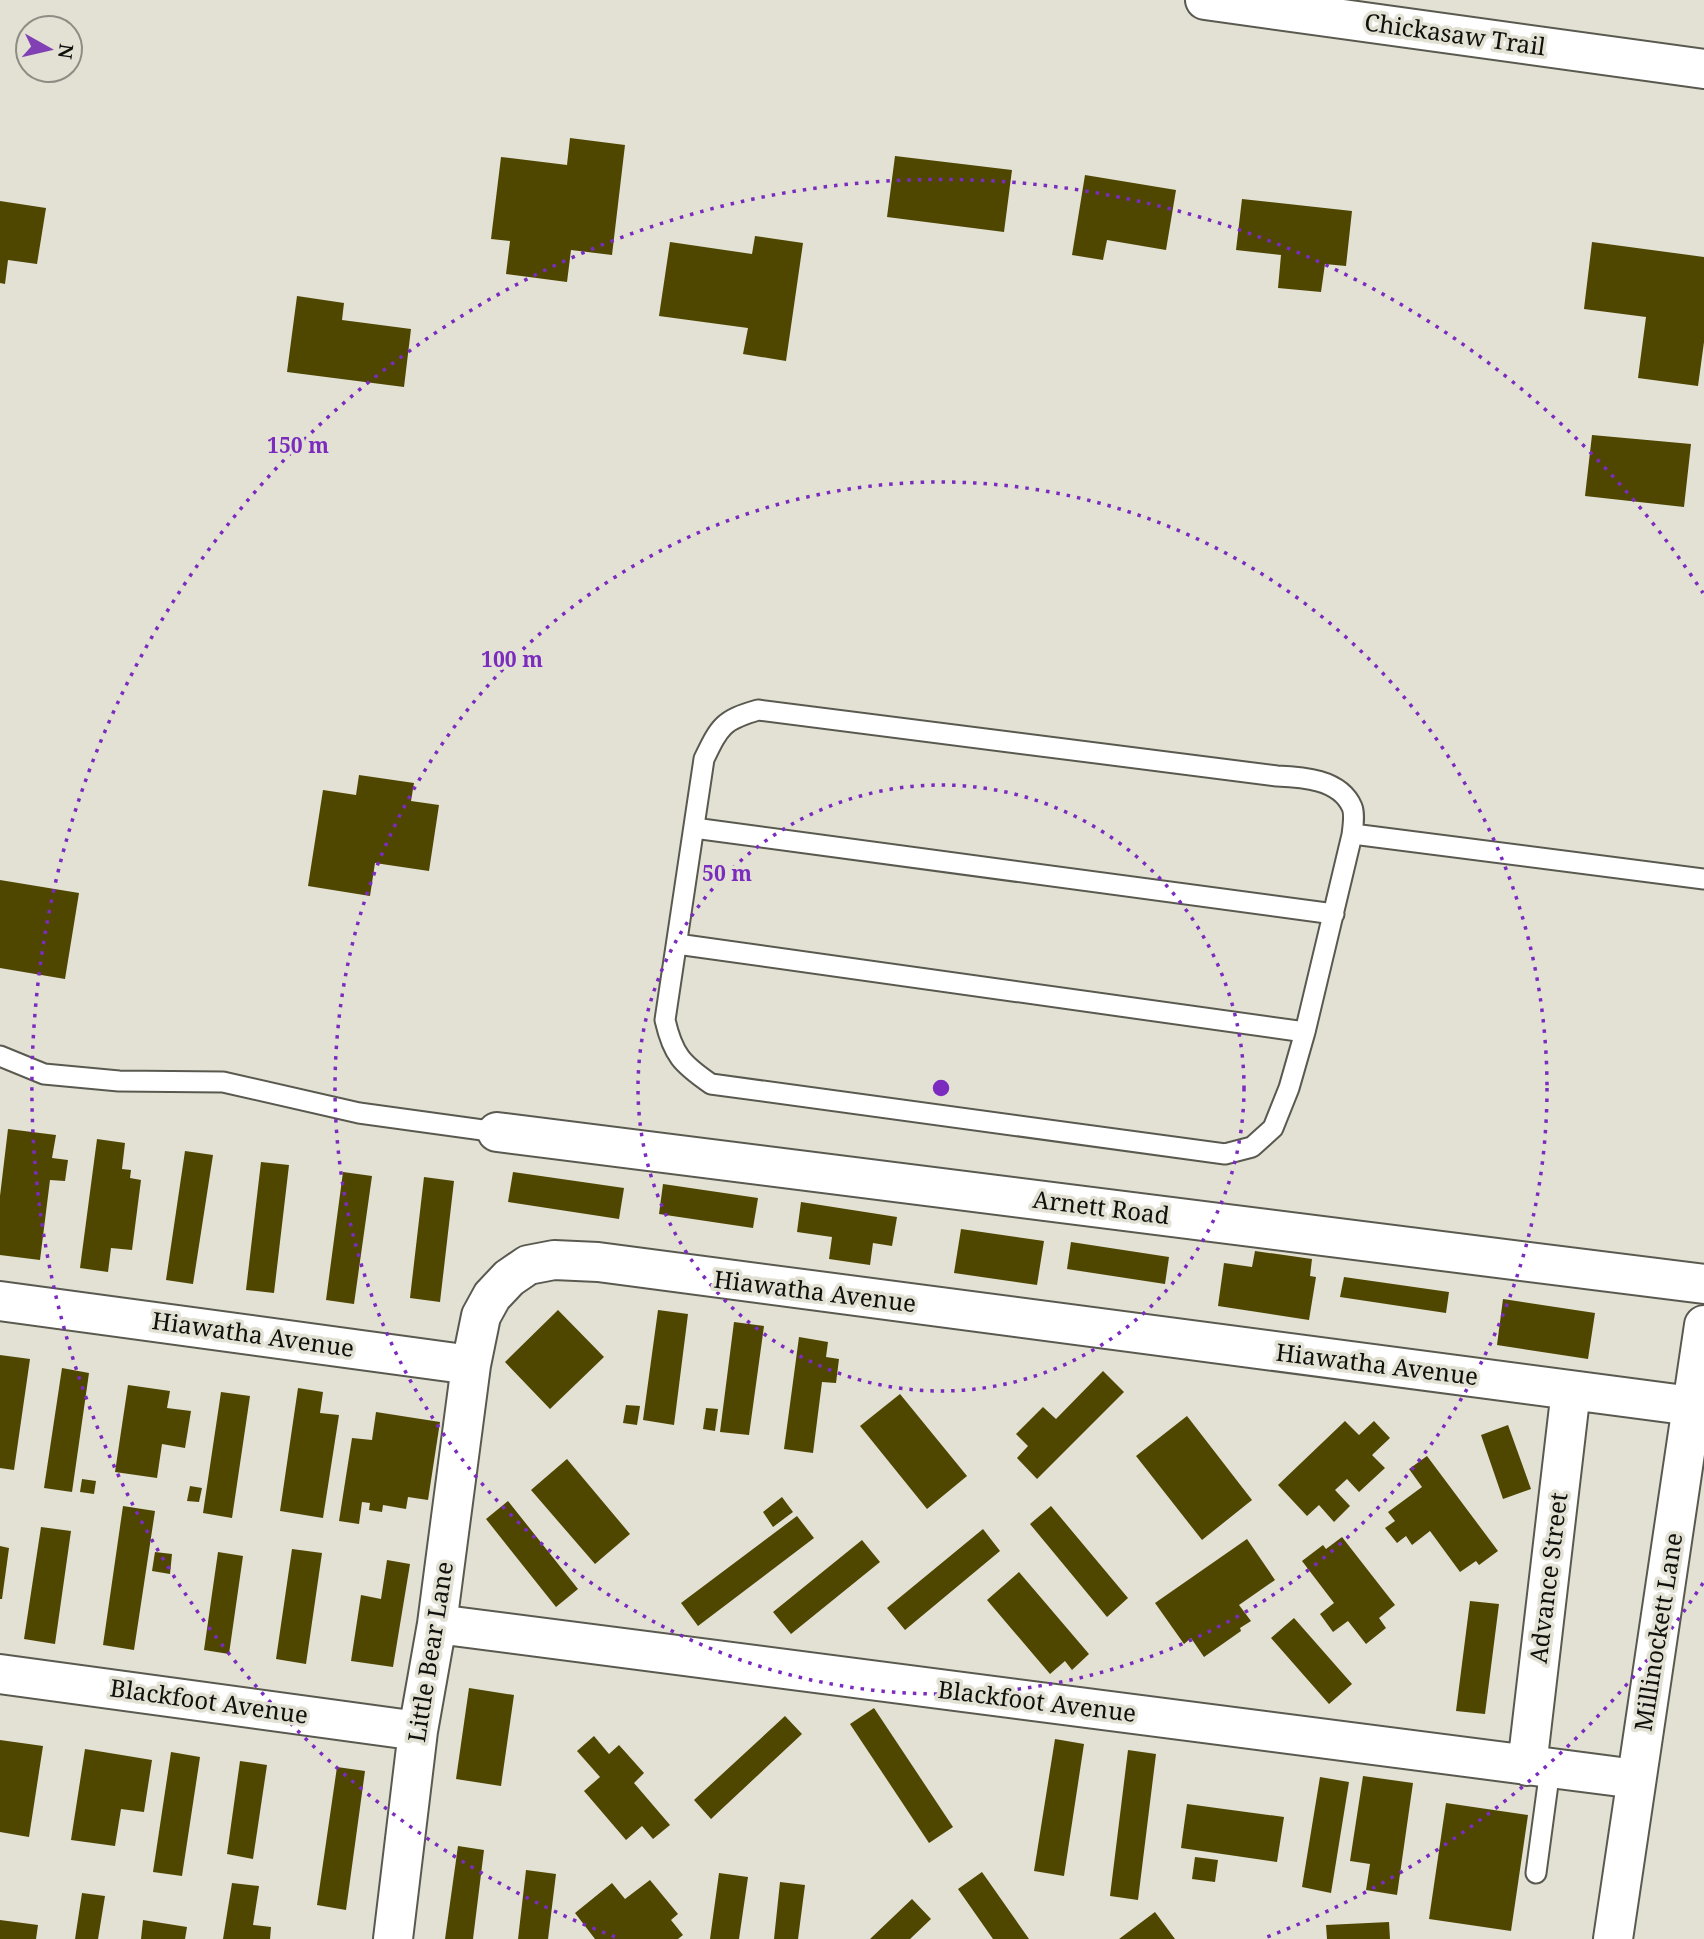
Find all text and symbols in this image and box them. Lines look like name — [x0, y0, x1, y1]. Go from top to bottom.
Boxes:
street label: Chickasaw Trail — [1363, 4, 1548, 63]
north arrow — [14, 14, 84, 84]
text: N — [52, 42, 80, 61]
text: 150 m — [267, 431, 329, 459]
text: 100 m — [481, 645, 543, 673]
text: 50 m — [702, 859, 752, 887]
centre of rings — [929, 1076, 953, 1100]
street label: Arnett Road — [1031, 1182, 1172, 1231]
street label: Hiawatha Avenue — [712, 1262, 918, 1319]
street label: Hiawatha Avenue — [150, 1303, 356, 1364]
street label: Hiawatha Avenue — [1274, 1335, 1480, 1392]
street label: Advance Street — [1521, 1491, 1574, 1665]
street label: Millinockett Lane — [1626, 1530, 1689, 1733]
street label: Little Bear Lane — [399, 1559, 460, 1744]
street label: Blackfoot Avenue — [108, 1670, 310, 1731]
street label: Blackfoot Avenue — [936, 1672, 1138, 1729]

